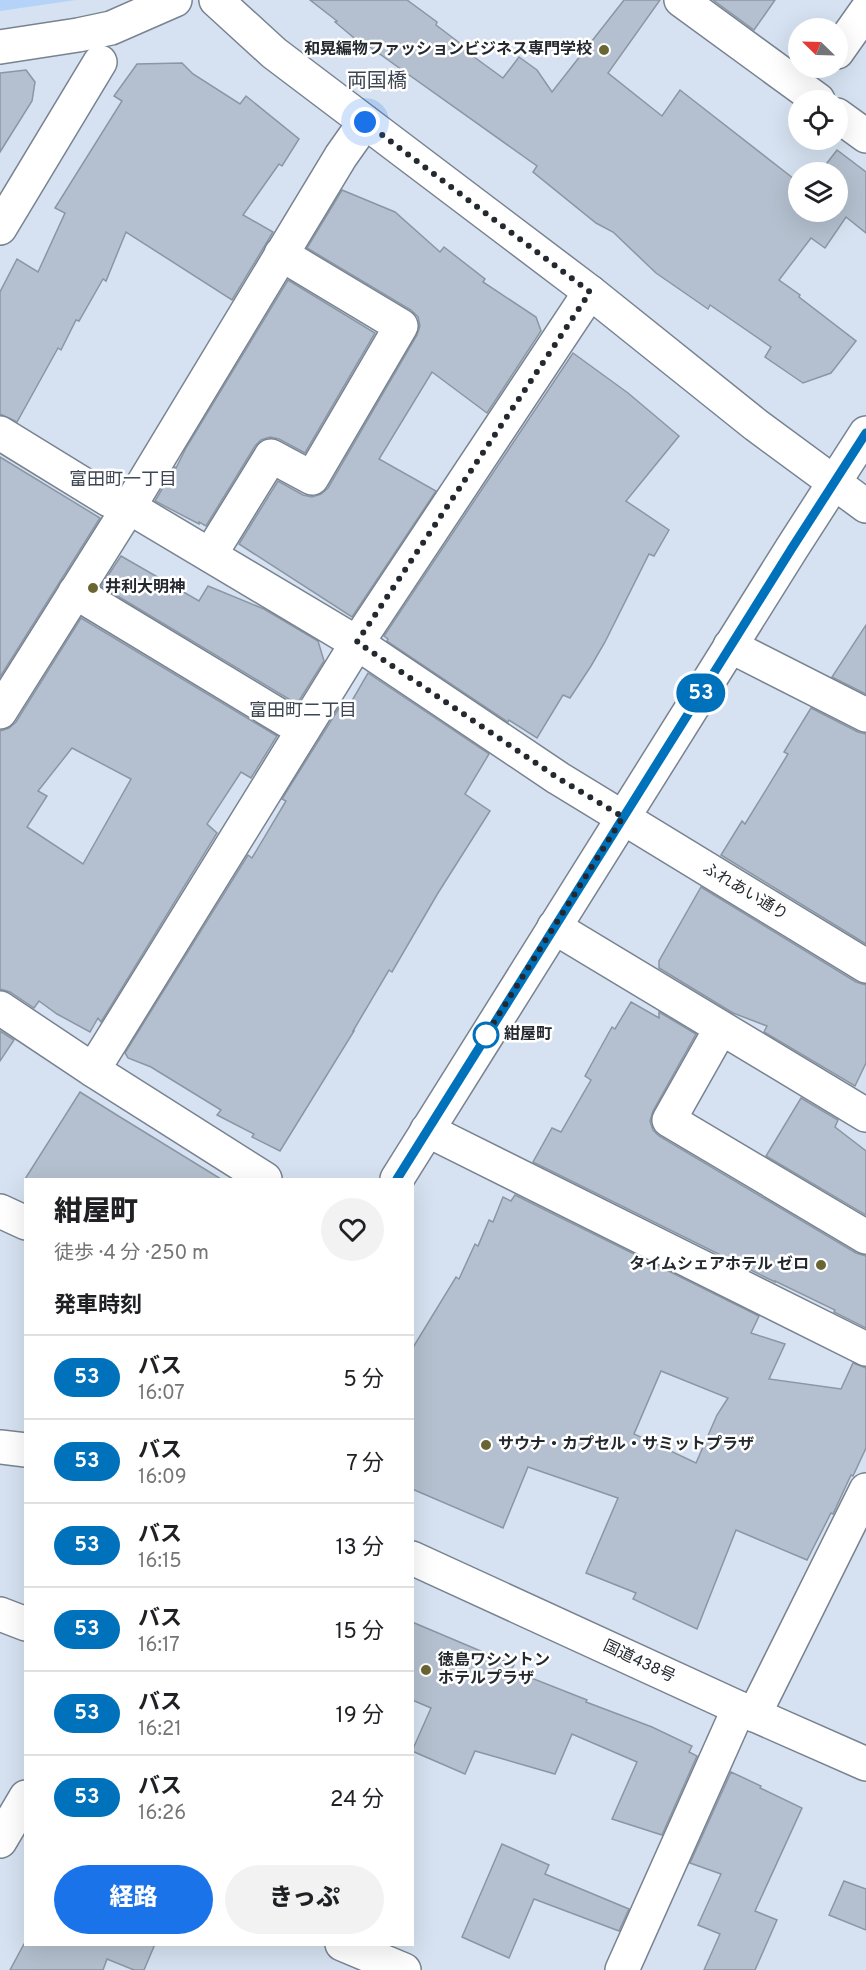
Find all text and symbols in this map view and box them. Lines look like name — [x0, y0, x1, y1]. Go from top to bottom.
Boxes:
north arrow — [788, 18, 848, 78]
map controls — [788, 18, 848, 222]
place label: 和晃編物ファッションビジネス専門学校 — [304, 40, 592, 60]
marker: 和晃編物ファッションビジネス専門学校 — [597, 43, 611, 57]
district label: 両国橋 — [347, 69, 407, 95]
button: locate — [788, 90, 848, 150]
your location — [350, 107, 380, 137]
button: layers — [788, 162, 848, 222]
district label: 富田町一丁目 — [69, 469, 177, 492]
place label: 井利大明神 — [105, 577, 185, 598]
marker: 井利大明神 — [86, 581, 100, 595]
line badge: 53 — [674, 674, 728, 712]
text: 53 — [688, 680, 714, 707]
district label: 富田町二丁目 — [249, 700, 357, 723]
street label: ふれあい通り — [699, 859, 791, 925]
marker: 紺屋町 — [473, 1022, 499, 1048]
place label: 紺屋町 — [504, 1025, 552, 1045]
text: 紺屋町 — [54, 1195, 138, 1231]
button: heart — [321, 1198, 384, 1261]
text: 徒歩 · 4 分 · 250 m — [54, 1241, 209, 1267]
place label: タイムシェアホテル ゼロ — [629, 1255, 809, 1275]
marker: タイムシェアホテル ゼロ — [814, 1258, 828, 1272]
text: 発車時刻 — [54, 1293, 142, 1320]
text: バス — [138, 1354, 182, 1381]
text: 53 — [74, 1364, 100, 1391]
text: 5 分 — [343, 1367, 384, 1394]
text: 16:07 — [138, 1381, 185, 1407]
place label: サウナ・カプセル・サミットプラザ — [498, 1435, 754, 1455]
text: バス — [138, 1438, 182, 1465]
marker: サウナ・カプセル・サミットプラザ — [479, 1438, 493, 1452]
text: 53 — [74, 1448, 100, 1475]
text: 7 分 — [346, 1451, 384, 1478]
text: 16:09 — [138, 1465, 187, 1491]
text: バス — [138, 1522, 182, 1549]
text: 53 — [74, 1532, 100, 1559]
text: 13 分 — [335, 1535, 384, 1562]
text: 16:15 — [138, 1549, 182, 1575]
text: バス — [138, 1606, 182, 1633]
text: 53 — [74, 1616, 100, 1643]
text: 15 分 — [335, 1619, 384, 1646]
text: 16:17 — [138, 1633, 180, 1659]
street label: 国道438号 — [600, 1637, 678, 1687]
place label: 徳島ワシントン ホテルプラザ — [438, 1651, 550, 1689]
marker: 徳島ワシントン ホテルプラザ — [419, 1663, 433, 1677]
text: バス — [138, 1690, 182, 1717]
text: 53 — [74, 1700, 100, 1727]
text: 19 分 — [335, 1703, 384, 1730]
text: 16:21 — [138, 1717, 182, 1743]
text: バス — [138, 1774, 182, 1801]
text: 53 — [74, 1784, 100, 1811]
text: 24 分 — [330, 1787, 384, 1814]
text: 16:26 — [138, 1801, 186, 1827]
button: 経路 — [54, 1865, 213, 1934]
button: きっぷ — [225, 1865, 384, 1934]

